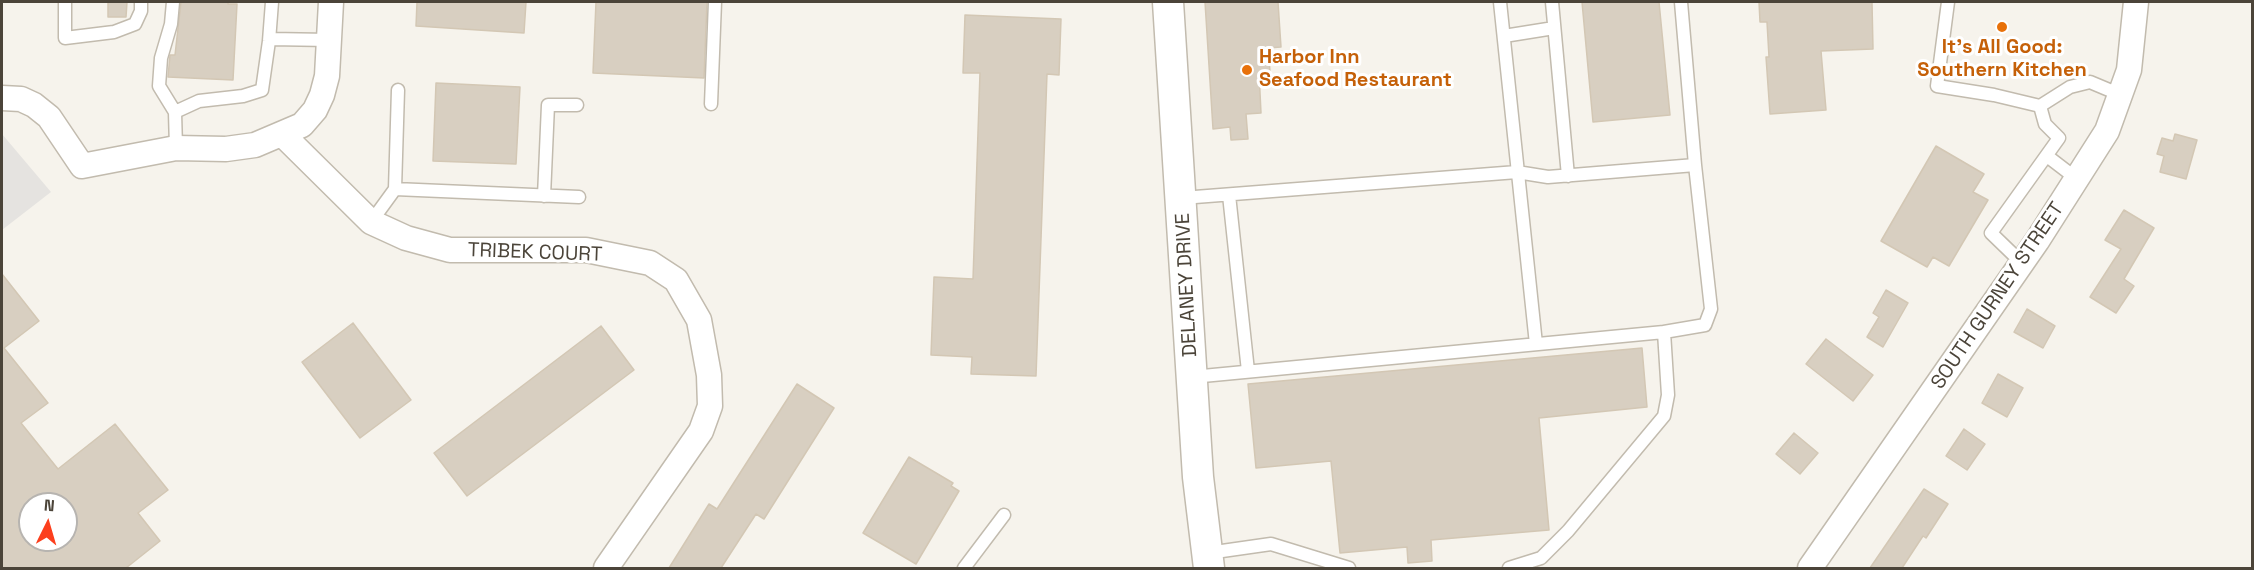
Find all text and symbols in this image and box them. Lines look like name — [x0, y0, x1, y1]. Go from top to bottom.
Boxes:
marker: It's All Good: Southern Kitchen — [1995, 20, 2009, 34]
place label: It's All Good: Southern Kitchen — [1917, 36, 2087, 83]
place label: Harbor Inn Seafood Restaurant — [1259, 46, 1452, 93]
marker: Harbor Inn Seafood Restaurant — [1240, 63, 1254, 77]
street label: SOUTH GURNEY STREET — [1926, 198, 2070, 394]
street label: DELANEY DRIVE — [1171, 212, 1203, 358]
street label: TRIBEK COURT — [467, 239, 603, 267]
north arrow — [18, 492, 78, 552]
text: N — [43, 495, 56, 516]

